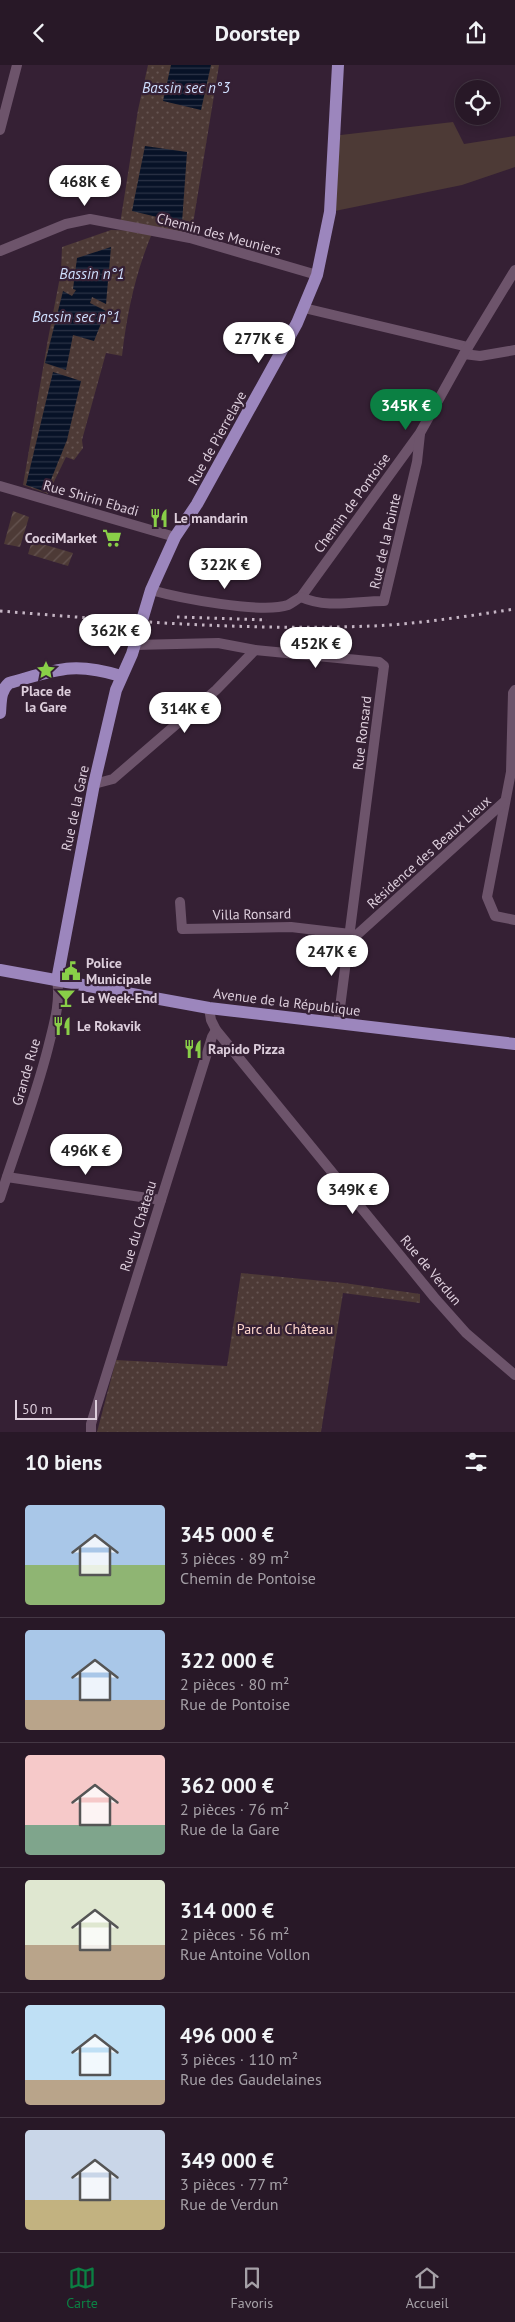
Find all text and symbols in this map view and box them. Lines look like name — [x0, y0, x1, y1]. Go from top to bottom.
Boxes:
icon: back — [25, 19, 53, 47]
text: Doorstep — [215, 19, 300, 47]
icon: share — [462, 19, 490, 47]
water label: Bassin sec n°3 — [142, 78, 230, 97]
map controls — [455, 80, 500, 125]
button: locate — [455, 80, 500, 125]
pin: 468K € — [44, 165, 126, 207]
text: 468K € — [60, 171, 110, 191]
street label: Chemin des Meuniers — [155, 209, 283, 259]
water label: Bassin n°1 — [59, 264, 125, 283]
water label: Bassin sec n°1 — [32, 307, 120, 326]
pin: 277K € — [218, 321, 300, 364]
text: 277K € — [234, 328, 284, 348]
street label: Rue de Pierrelaye — [184, 388, 250, 488]
pin: 345K € — [365, 389, 447, 431]
text: 345K € — [381, 395, 431, 415]
street label: Chemin de Pontoise — [310, 450, 394, 556]
street label: Rue Shirin Ebadi — [41, 476, 141, 520]
street label: Rue de la Pointe — [365, 491, 405, 591]
restaurant icon: Le mandarin — [148, 507, 170, 529]
place label: Le mandarin — [174, 509, 248, 527]
supermarket icon: CocciMarket — [101, 527, 123, 549]
place label: CocciMarket — [25, 529, 97, 547]
pin: 322K € — [184, 547, 266, 590]
text: 322K € — [200, 554, 250, 574]
pin: 362K € — [74, 613, 156, 656]
text: 362K € — [90, 620, 140, 640]
pin: 452K € — [275, 627, 357, 669]
text: 452K € — [291, 633, 341, 653]
place icon: Place de la Gare — [35, 659, 57, 681]
place label: Place de la Gare — [21, 682, 71, 716]
pin: 314K € — [144, 691, 226, 734]
street label: Rue Ronsard — [349, 695, 375, 771]
text: 314K € — [160, 698, 210, 718]
street label: Rue de la Gare — [57, 764, 93, 852]
street label: Résidence des Beaux Lieux — [363, 791, 495, 913]
street label: Villa Ronsard — [212, 904, 291, 924]
pin: 247K € — [291, 935, 373, 977]
text: 247K € — [307, 941, 357, 961]
place label: Police Municipale — [86, 954, 152, 988]
public building icon: Police Municipale — [60, 960, 82, 982]
street label: Avenue de la République — [212, 984, 362, 1020]
bar icon: Le Week-End — [55, 987, 77, 1009]
place label: Le Week-End — [81, 989, 157, 1007]
restaurant icon: Le Rokavik — [51, 1015, 73, 1037]
place label: Le Rokavik — [77, 1017, 141, 1035]
street label: Grande Rue — [8, 1036, 44, 1108]
restaurant icon: Rapido Pizza — [182, 1038, 204, 1060]
place label: Rapido Pizza — [208, 1040, 285, 1058]
pin: 496K € — [45, 1133, 127, 1176]
text: 496K € — [61, 1140, 111, 1160]
pin: 349K € — [312, 1173, 394, 1215]
street label: Rue du Château — [116, 1178, 160, 1274]
text: 349K € — [328, 1179, 378, 1199]
street label: Rue de Verdun — [396, 1231, 466, 1309]
park label: Parc du Château — [237, 1320, 333, 1338]
scale bar — [15, 1397, 98, 1420]
text: 50 m — [22, 1400, 52, 1418]
icon: filters — [462, 1448, 490, 1476]
text: 10 biens — [25, 1449, 102, 1476]
text: 345 000 € — [180, 1521, 274, 1548]
icon: home — [65, 1525, 125, 1585]
text: 3 pièces · 89 m² — [180, 1548, 289, 1568]
text: Chemin de Pontoise — [180, 1568, 316, 1588]
text: 322 000 € — [180, 1647, 274, 1674]
icon: home — [65, 1650, 125, 1710]
text: 2 pièces · 80 m² — [180, 1674, 289, 1694]
text: Rue de Pontoise — [180, 1694, 290, 1714]
text: 362 000 € — [180, 1772, 274, 1799]
icon: home — [65, 1775, 125, 1835]
text: 2 pièces · 76 m² — [180, 1799, 289, 1819]
text: Rue de la Gare — [180, 1819, 280, 1839]
text: 314 000 € — [180, 1897, 274, 1924]
icon: home — [65, 1900, 125, 1960]
text: 2 pièces · 56 m² — [180, 1924, 289, 1944]
text: Rue Antoine Vollon — [180, 1944, 310, 1964]
text: 496 000 € — [180, 2022, 274, 2049]
icon: home — [65, 2025, 125, 2085]
text: 3 pièces · 110 m² — [180, 2049, 298, 2069]
text: Rue des Gaudelaines — [180, 2069, 322, 2089]
text: 349 000 € — [180, 2147, 274, 2174]
icon: home — [65, 2150, 125, 2210]
text: 3 pièces · 77 m² — [180, 2174, 289, 2194]
text: Rue de Verdun — [180, 2194, 279, 2214]
tab: Carte — [66, 2264, 98, 2312]
tab: Favoris — [231, 2264, 273, 2312]
tab: Accueil — [406, 2264, 449, 2312]

